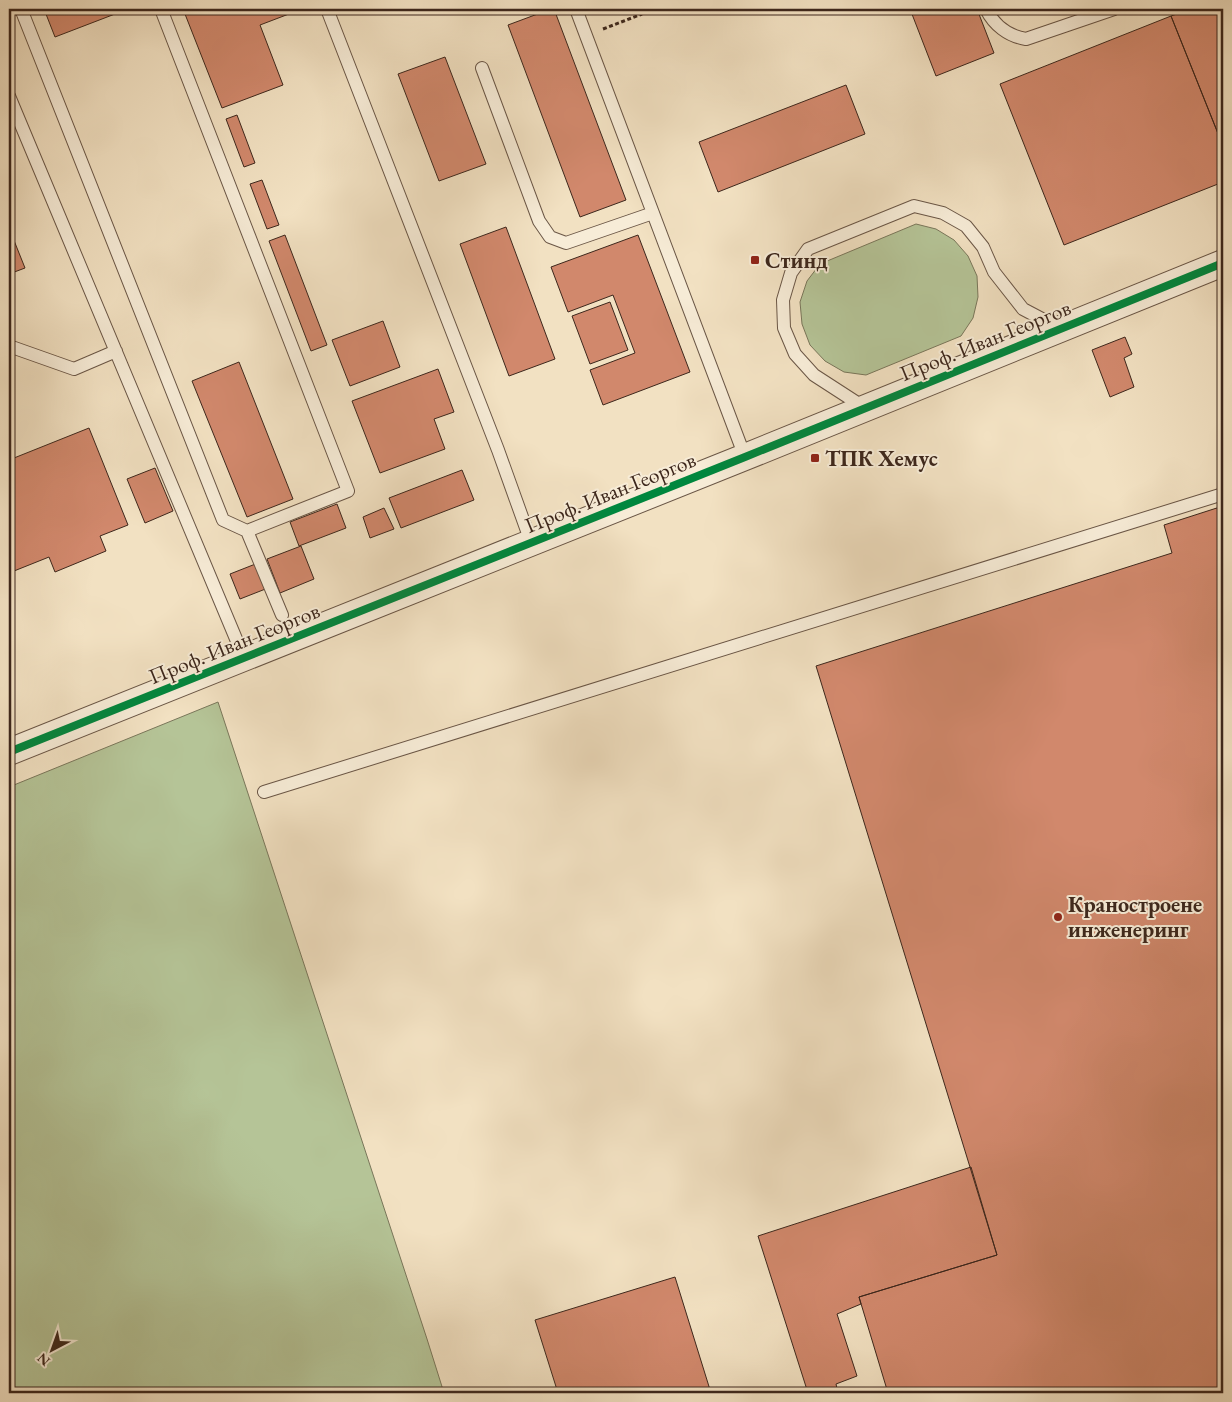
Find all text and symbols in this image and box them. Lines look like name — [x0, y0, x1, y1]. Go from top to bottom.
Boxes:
place label: Стинд — [765, 246, 828, 275]
marker: Стинд — [749, 254, 761, 266]
street label: Проф. Иван Георгов — [895, 293, 1075, 388]
place label: ТПК Хемус — [825, 444, 938, 473]
street label: Проф. Иван Георгов — [520, 445, 700, 540]
marker: ТПК Хемус — [809, 452, 821, 464]
street label: Проф. Иван Георгов — [144, 596, 324, 691]
place label: Краностроене инженеринг — [1068, 890, 1202, 944]
marker: Краностроене инженеринг — [1052, 911, 1064, 923]
north arrow — [28, 1324, 78, 1374]
text: N — [33, 1349, 54, 1370]

